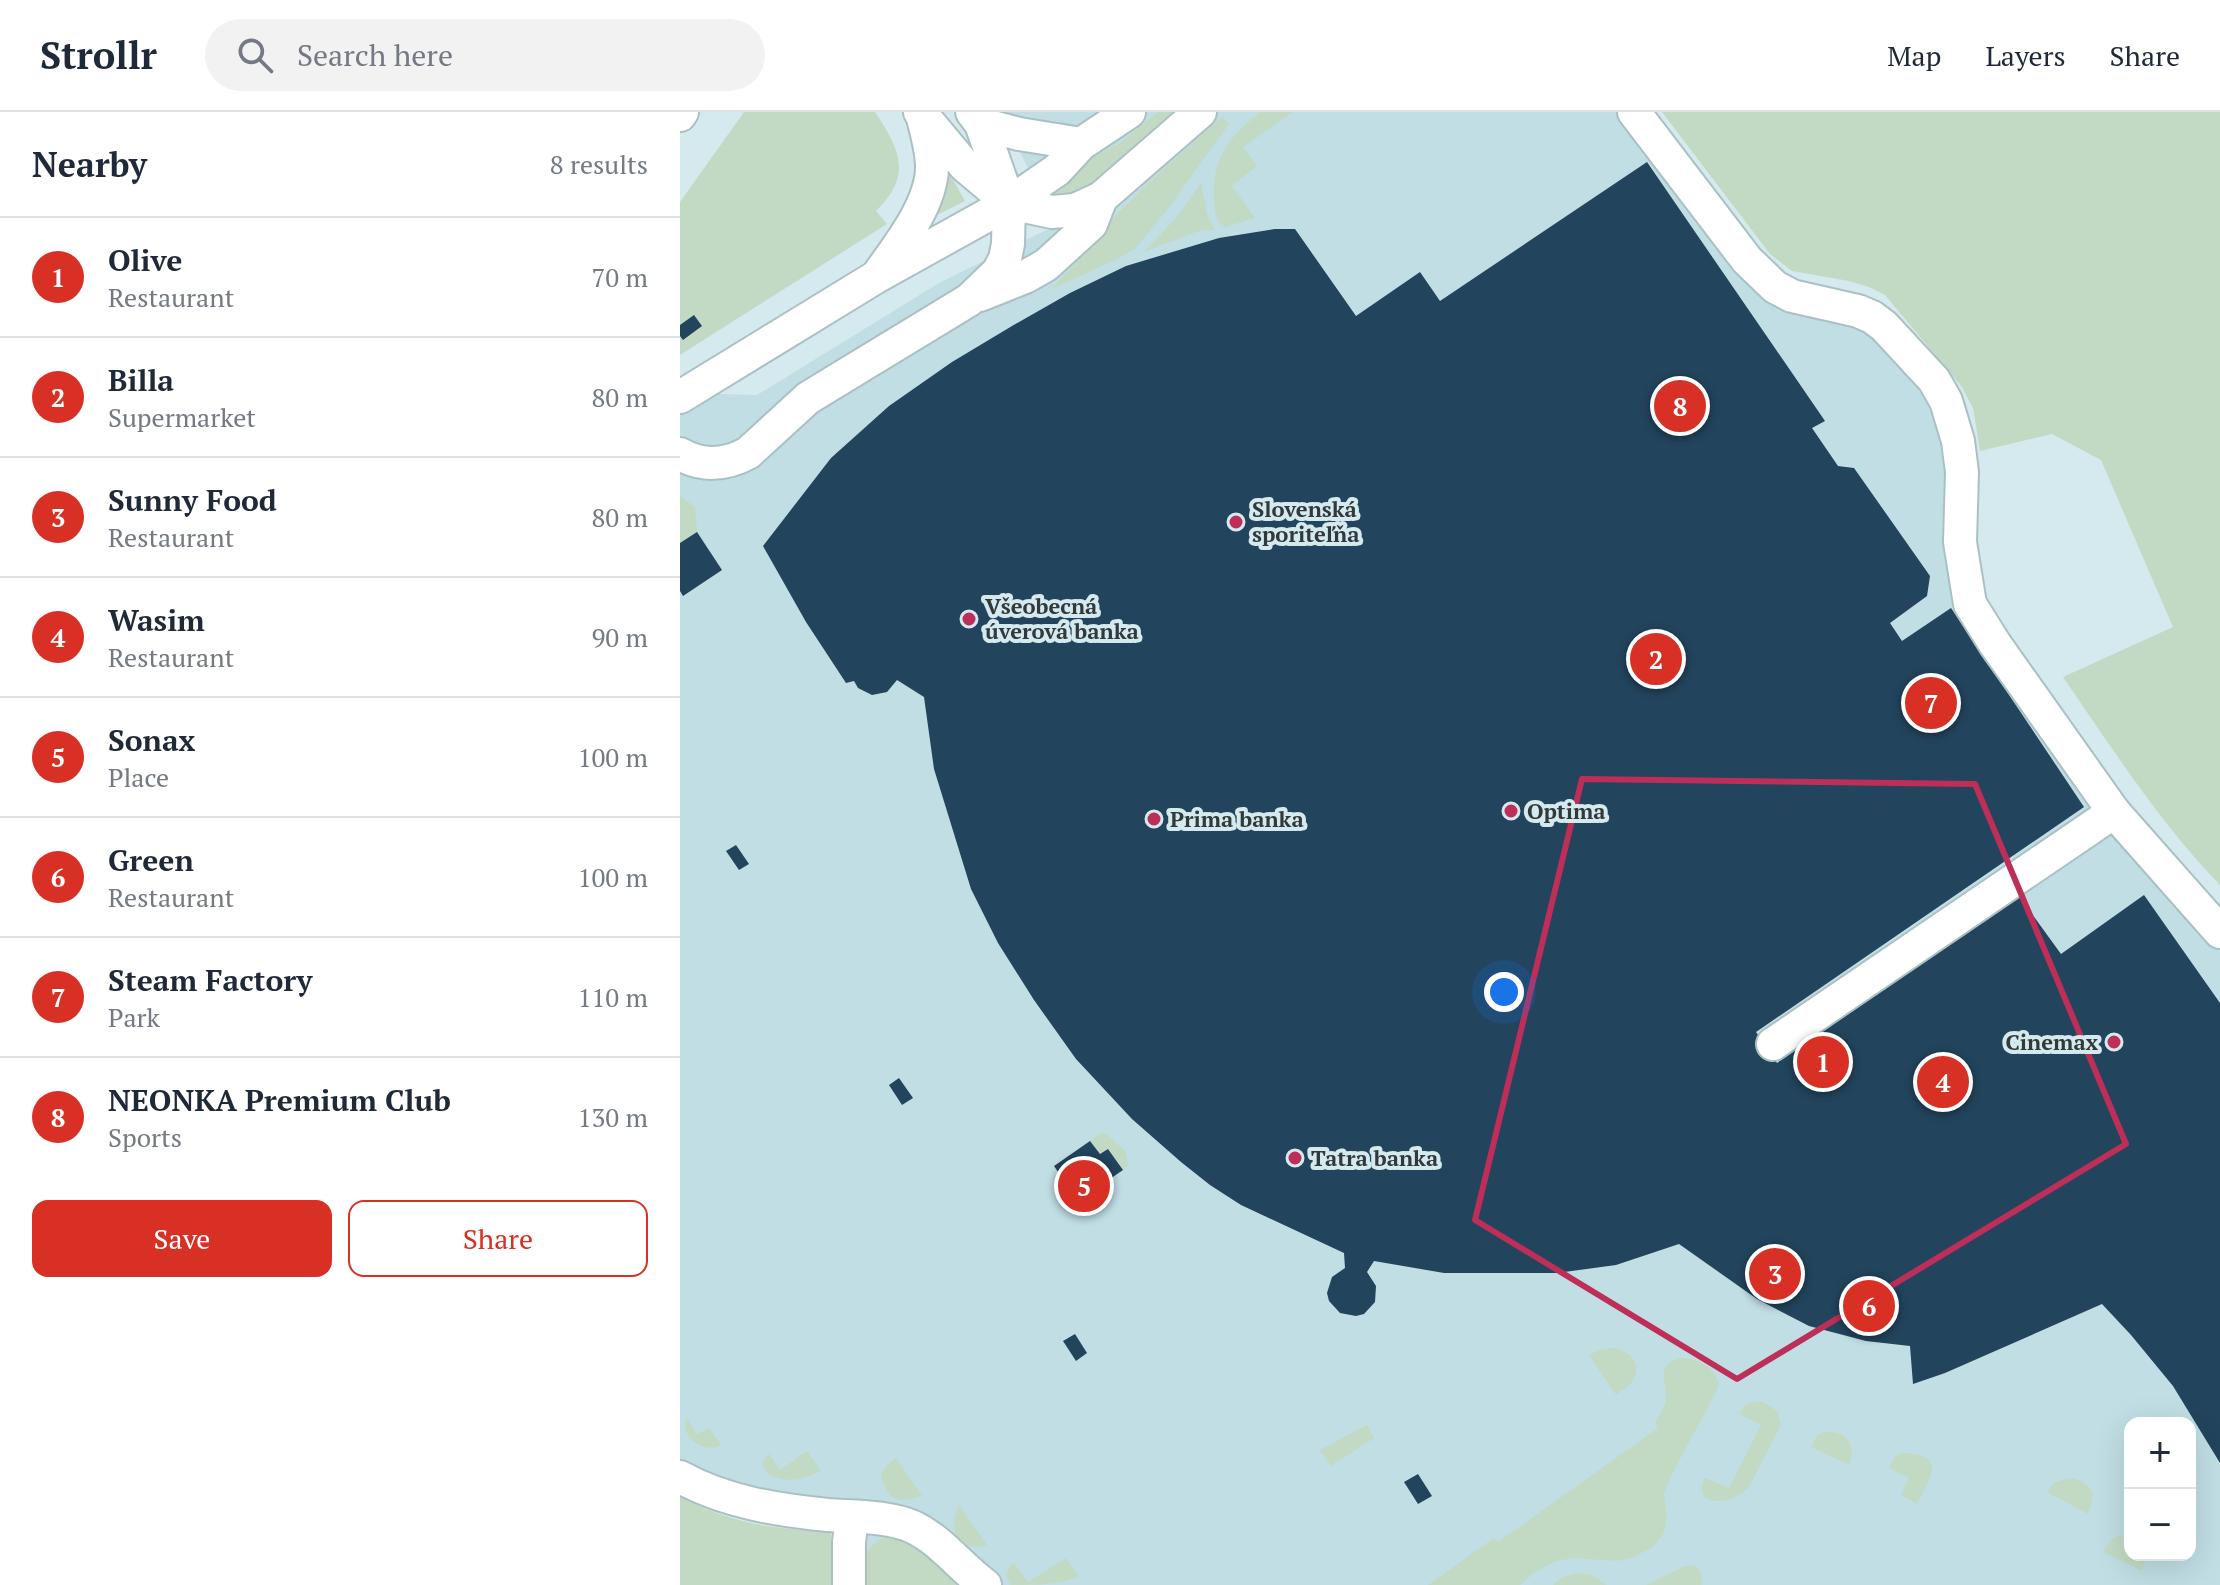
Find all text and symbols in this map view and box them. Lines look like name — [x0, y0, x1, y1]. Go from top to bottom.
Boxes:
search box — [205, 19, 765, 91]
text: Strollr — [40, 30, 157, 80]
icon: search — [233, 33, 277, 77]
text: Search here — [297, 35, 453, 75]
text: Map — [1887, 37, 1941, 74]
text: Layers — [1985, 37, 2066, 74]
text: Share — [2110, 37, 2180, 74]
text: Nearby — [32, 142, 147, 187]
text: 8 results — [550, 147, 648, 181]
text: Olive — [108, 240, 182, 280]
text: 1 — [51, 260, 65, 294]
text: 70 m — [592, 260, 648, 294]
text: Restaurant — [108, 280, 234, 314]
text: Billa — [108, 360, 174, 400]
pin: 8 — [1654, 376, 1706, 436]
text: 2 — [51, 380, 65, 414]
text: 80 m — [592, 380, 648, 414]
text: Supermarket — [108, 400, 256, 434]
text: Sunny Food — [108, 480, 277, 520]
place label: Slovenská sporiteľňa — [1252, 494, 1360, 548]
text: 3 — [51, 500, 65, 534]
text: 80 m — [592, 500, 648, 534]
marker: Slovenská sporiteľňa — [1227, 513, 1245, 531]
text: Restaurant — [108, 520, 234, 554]
place label: Všeobecná úverová banka — [985, 591, 1139, 645]
text: Wasim — [108, 600, 205, 640]
marker: Všeobecná úverová banka — [960, 610, 978, 628]
text: 4 — [51, 620, 65, 654]
text: 90 m — [592, 620, 648, 654]
pin: 2 — [1630, 629, 1682, 689]
text: Restaurant — [108, 640, 234, 674]
pin: 7 — [1905, 673, 1957, 733]
text: Sonax — [108, 720, 195, 760]
text: 5 — [51, 740, 65, 774]
text: 100 m — [578, 740, 648, 774]
text: Place — [108, 760, 169, 794]
place label: Optima — [1527, 796, 1606, 825]
marker: Optima — [1502, 802, 1520, 820]
place label: Prima banka — [1170, 804, 1304, 833]
marker: Prima banka — [1145, 810, 1163, 828]
text: Green — [108, 840, 194, 880]
text: 6 — [51, 860, 65, 894]
text: 100 m — [578, 860, 648, 894]
text: Restaurant — [108, 880, 234, 914]
text: Steam Factory — [108, 960, 312, 1000]
your location — [1484, 972, 1524, 1012]
text: 7 — [51, 980, 65, 1014]
text: 110 m — [578, 980, 648, 1014]
text: Park — [108, 1000, 160, 1034]
place label: Cinemax — [2005, 1027, 2099, 1056]
pin: 1 — [1797, 1032, 1849, 1092]
marker: Cinemax — [2105, 1033, 2123, 1051]
pin: 4 — [1917, 1052, 1969, 1112]
text: NEONKA Premium Club — [108, 1080, 451, 1120]
text: 8 — [51, 1100, 65, 1134]
text: 130 m — [578, 1100, 648, 1134]
text: Sports — [108, 1120, 182, 1154]
place label: Tatra banka — [1311, 1143, 1438, 1172]
marker: Tatra banka — [1286, 1149, 1304, 1167]
pin: 5 — [1058, 1156, 1110, 1216]
button: Save — [32, 1200, 332, 1277]
button: Share — [348, 1200, 648, 1277]
pin: 3 — [1749, 1244, 1801, 1304]
pin: 6 — [1843, 1276, 1895, 1336]
map controls — [2124, 1417, 2196, 1561]
button: + — [2124, 1417, 2196, 1489]
button: − — [2124, 1489, 2196, 1561]

